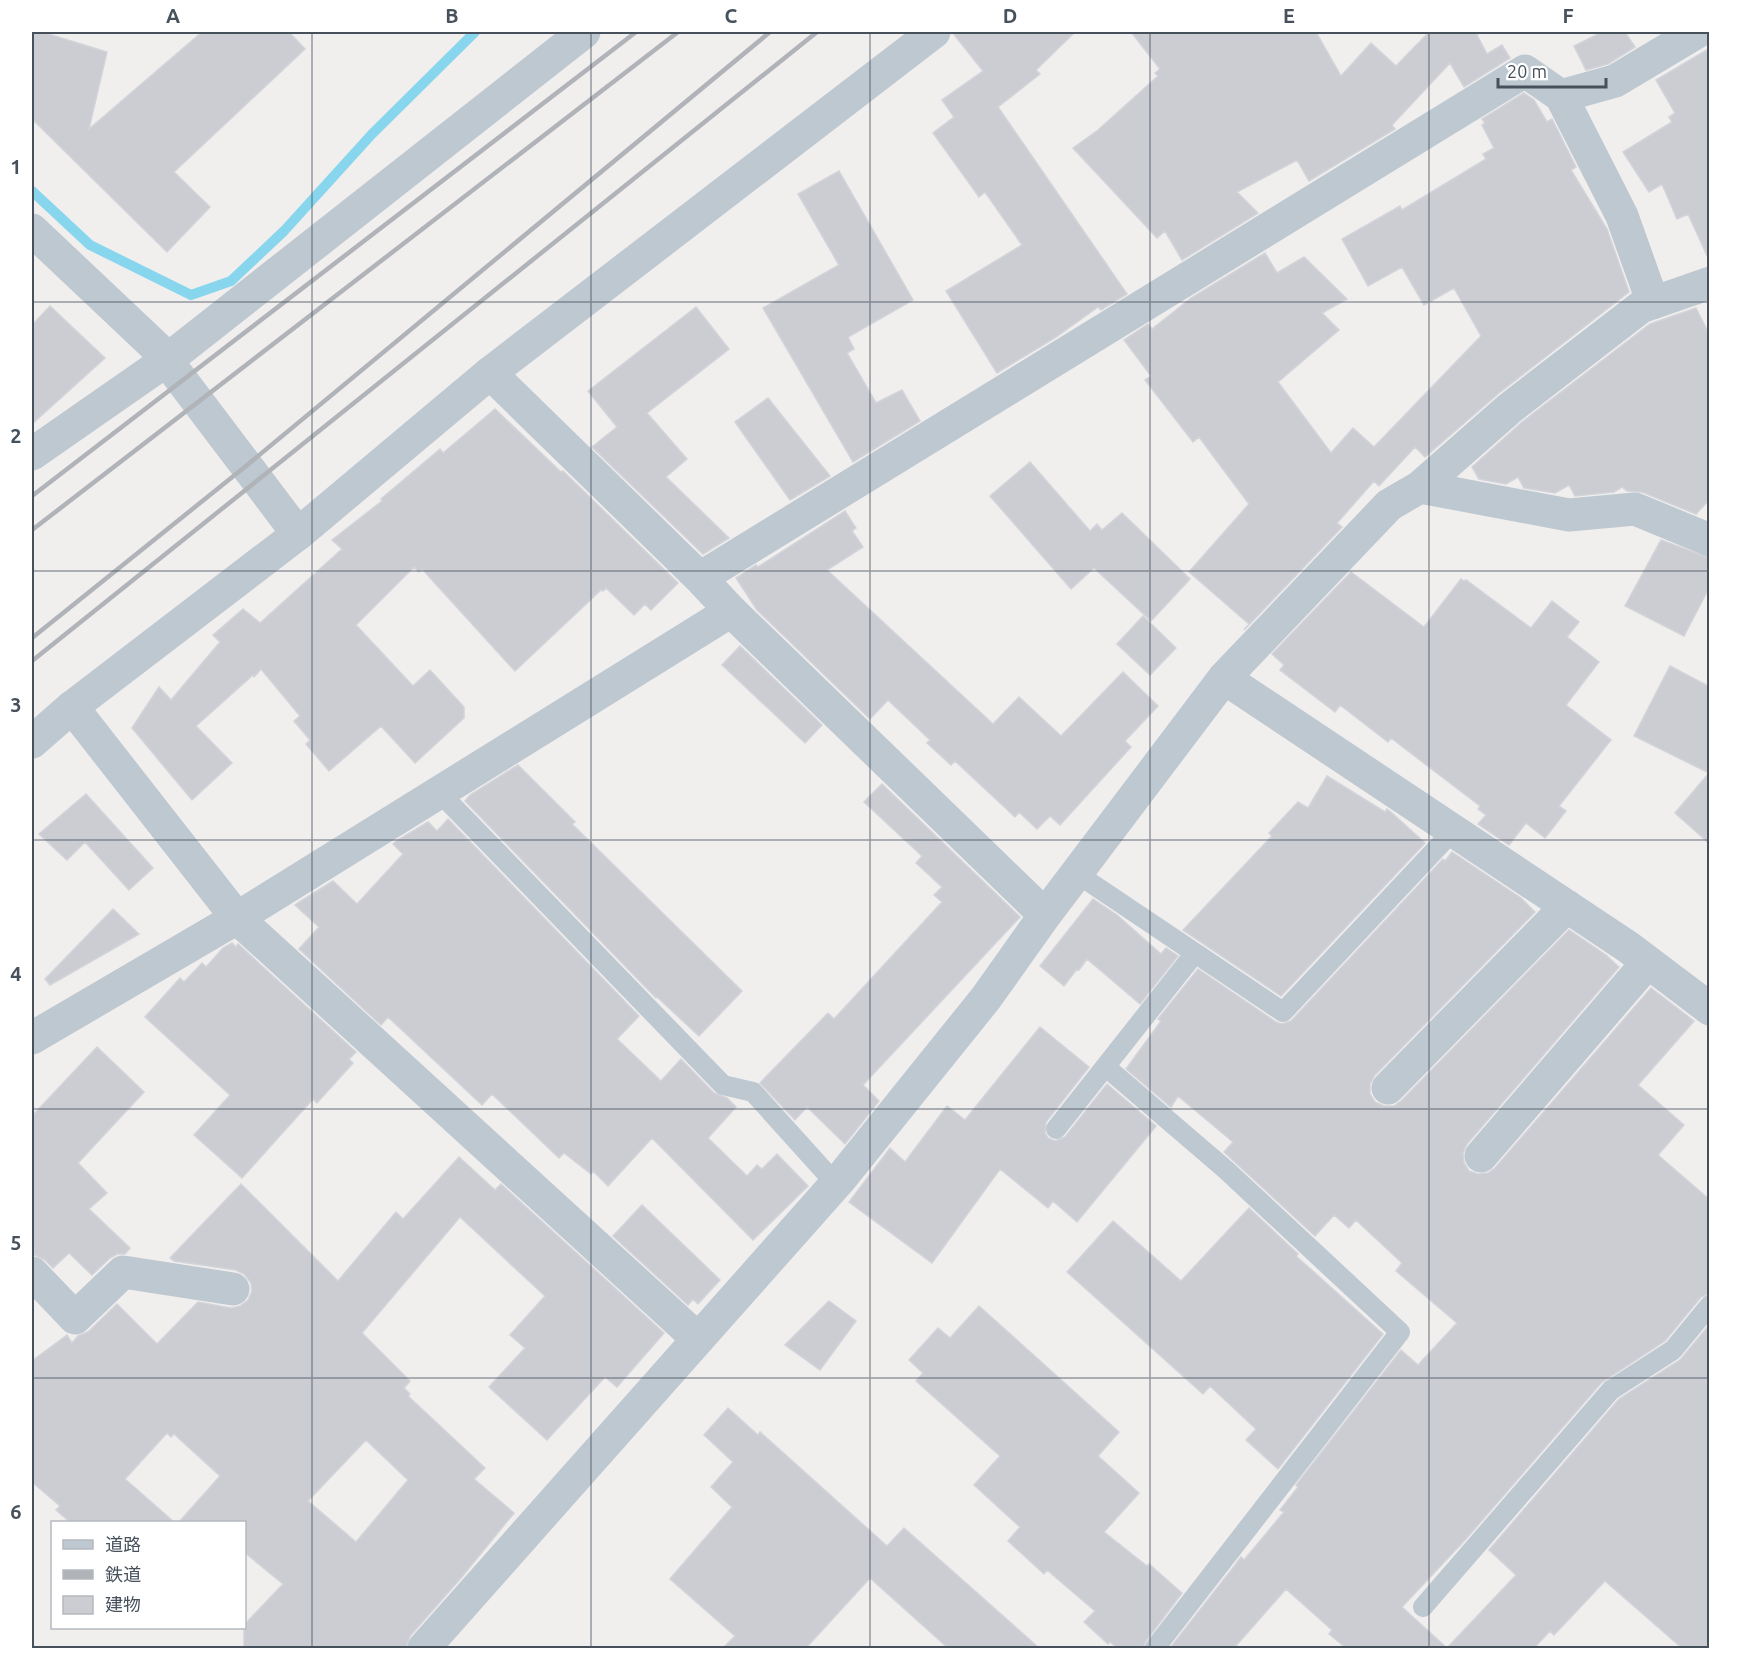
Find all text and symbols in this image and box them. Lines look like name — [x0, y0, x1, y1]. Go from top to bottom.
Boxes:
text: A — [166, 4, 180, 27]
text: B — [445, 4, 459, 27]
text: C — [725, 4, 738, 27]
text: D — [1003, 4, 1017, 27]
text: E — [1283, 4, 1295, 27]
text: F — [1562, 4, 1574, 27]
scale bar — [1498, 51, 1606, 89]
text: 20 m — [1507, 61, 1547, 81]
text: 1 — [10, 155, 22, 178]
text: 2 — [10, 424, 22, 447]
text: 3 — [10, 693, 22, 716]
text: 4 — [10, 962, 22, 985]
text: 5 — [10, 1231, 22, 1254]
text: 6 — [10, 1500, 22, 1523]
legend — [51, 1521, 246, 1629]
text: 道路 — [105, 1534, 141, 1554]
text: 鉄道 — [105, 1564, 141, 1584]
text: 建物 — [105, 1594, 141, 1614]

